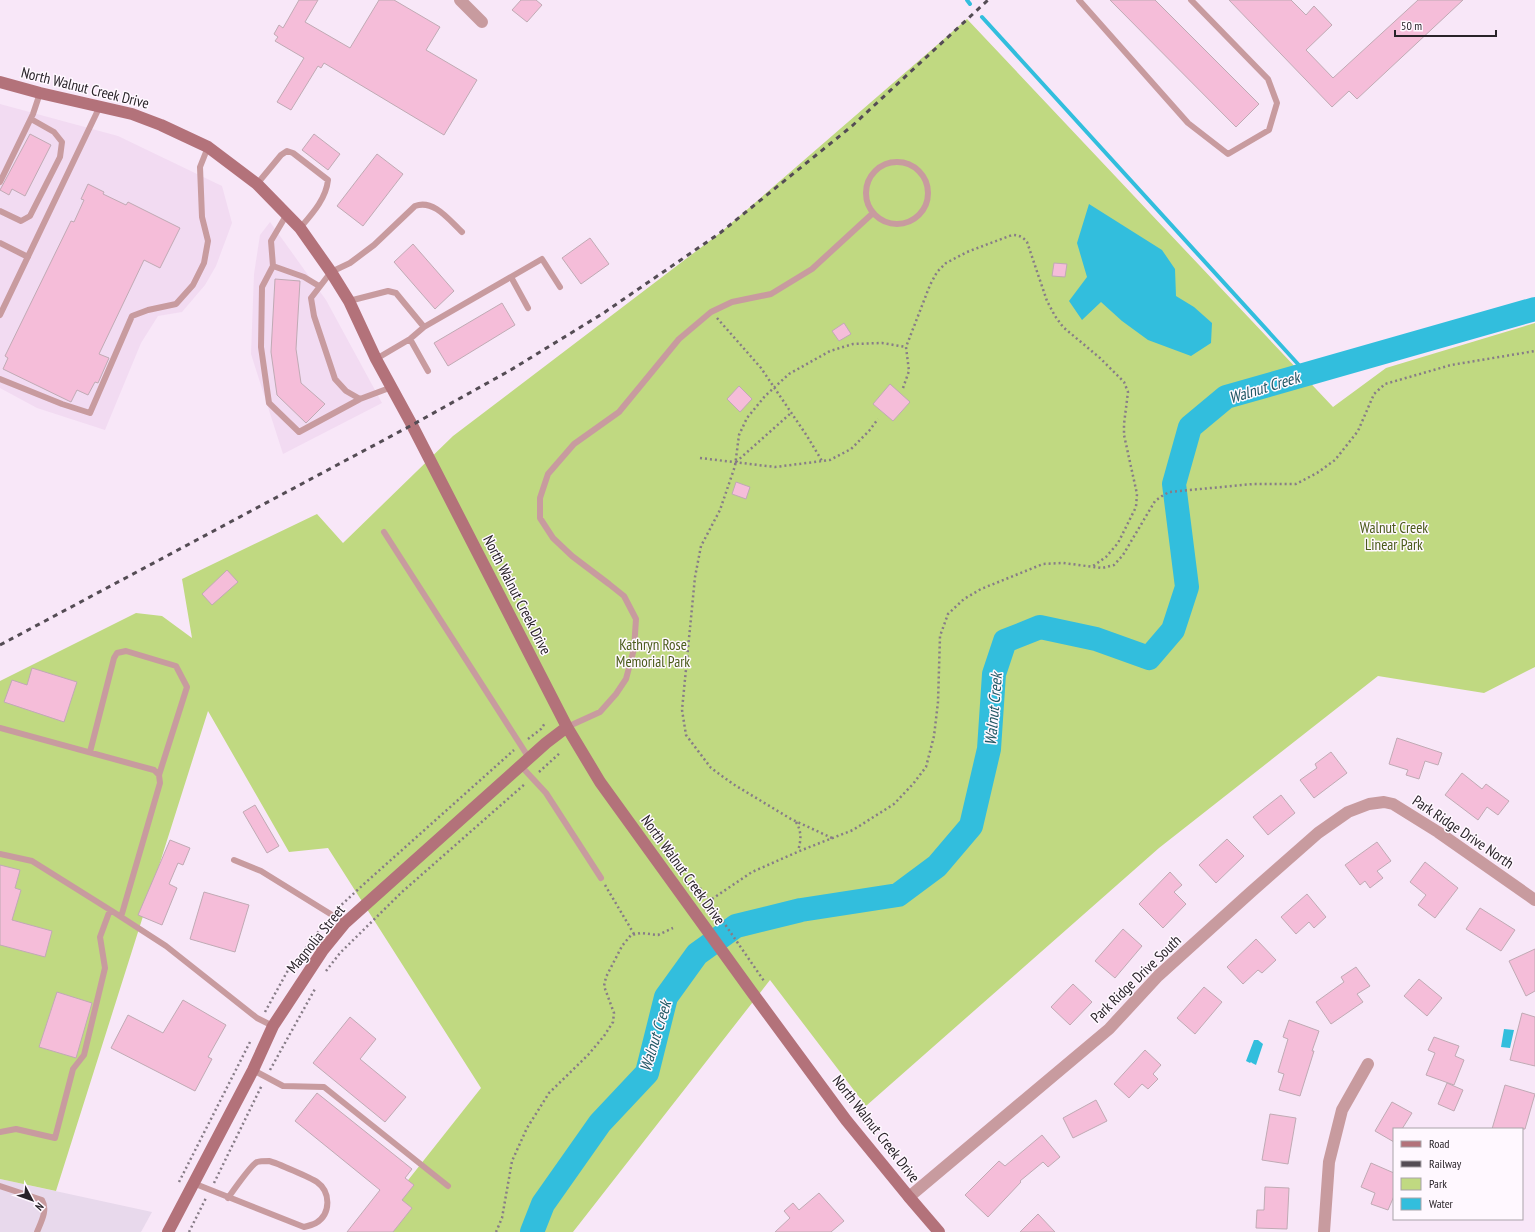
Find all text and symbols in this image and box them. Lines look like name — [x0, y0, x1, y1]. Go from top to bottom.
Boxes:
scale bar — [1395, 12, 1496, 38]
text: 50 m — [1401, 18, 1422, 33]
street label: North Walnut Creek Drive — [19, 62, 151, 113]
water label: Walnut Creek — [1226, 366, 1303, 407]
park label: Walnut Creek Linear Park — [1360, 518, 1428, 554]
street label: North Walnut Creek Drive — [479, 532, 556, 657]
park label: Kathryn Rose Memorial Park — [616, 635, 690, 671]
water label: Walnut Creek — [980, 670, 1006, 746]
street label: Park Ridge Drive North — [1409, 791, 1518, 872]
street label: North Walnut Creek Drive — [637, 811, 730, 928]
street label: Magnolia Street — [282, 901, 349, 977]
street label: Park Ridge Drive South — [1086, 931, 1185, 1027]
water label: Walnut Creek — [635, 997, 676, 1074]
street label: North Walnut Creek Drive — [829, 1071, 924, 1186]
legend — [1393, 1128, 1523, 1220]
text: Road — [1429, 1136, 1449, 1151]
text: Railway — [1429, 1156, 1462, 1171]
text: Park — [1429, 1176, 1447, 1191]
north arrow — [12, 1180, 52, 1220]
text: Water — [1429, 1196, 1454, 1211]
text: N — [32, 1200, 47, 1213]

